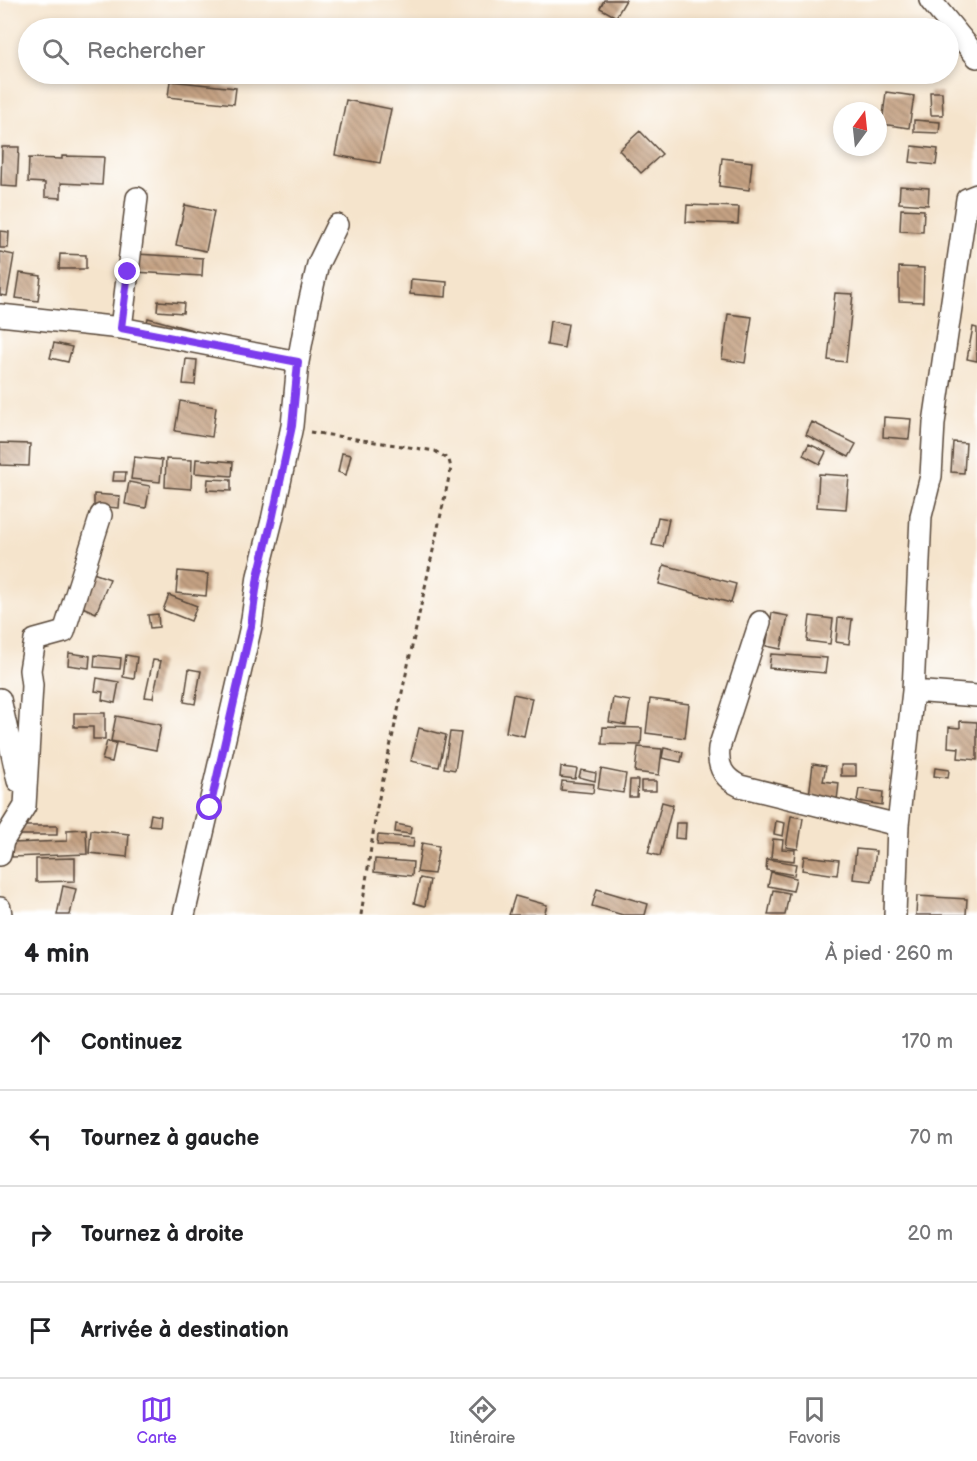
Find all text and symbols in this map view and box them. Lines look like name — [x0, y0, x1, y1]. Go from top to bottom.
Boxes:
search box — [18, 18, 959, 84]
icon: search — [39, 35, 72, 68]
text: Rechercher — [87, 38, 205, 65]
north arrow — [833, 102, 887, 156]
route end — [114, 258, 140, 284]
route start — [196, 794, 222, 820]
text: 4 min — [24, 939, 89, 970]
text: À pied · 260 m — [825, 942, 953, 966]
icon: ahead — [24, 1026, 57, 1059]
text: Continuez — [81, 1029, 182, 1056]
text: 170 m — [902, 1030, 953, 1054]
icon: left — [24, 1122, 57, 1155]
text: Tournez à gauche — [81, 1125, 259, 1152]
text: 70 m — [909, 1126, 953, 1150]
icon: right — [24, 1218, 57, 1251]
text: Tournez à droite — [81, 1221, 244, 1248]
text: 20 m — [908, 1222, 953, 1246]
icon: arrive — [24, 1314, 57, 1347]
text: Arrivée à destination — [81, 1317, 289, 1344]
tab: Carte — [137, 1393, 177, 1448]
tab: Itinéraire — [450, 1393, 515, 1448]
tab: Favoris — [788, 1393, 840, 1448]

